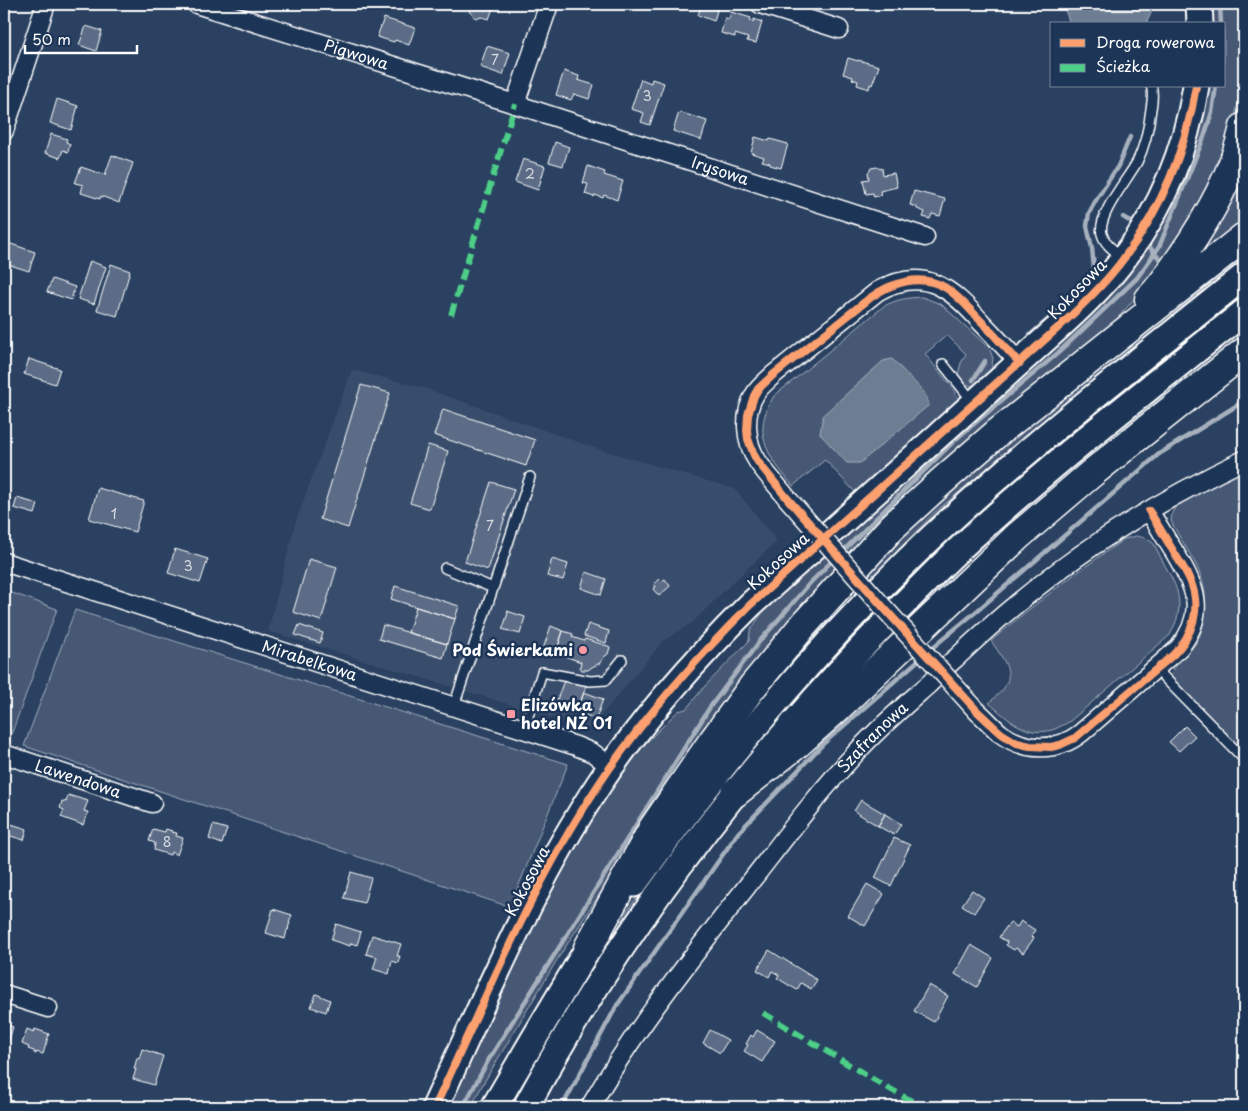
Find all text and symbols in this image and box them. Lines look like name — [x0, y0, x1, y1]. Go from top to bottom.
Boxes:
scale bar — [25, 22, 138, 54]
legend — [1050, 22, 1226, 88]
text: 50 m — [32, 27, 71, 50]
text: Droga rowerowa — [1096, 30, 1215, 53]
street label: Pigwowa — [321, 32, 392, 75]
house number: 7 — [491, 49, 499, 70]
text: Ścieżka — [1096, 54, 1151, 77]
house number: 3 — [642, 85, 652, 106]
street label: Irysowa — [689, 149, 752, 190]
house number: 2 — [525, 163, 535, 184]
street label: Kokosowa — [1041, 253, 1111, 324]
house number: 1 — [111, 503, 117, 524]
house number: 7 — [486, 515, 494, 536]
street label: Kokosowa — [741, 526, 814, 595]
house number: 3 — [183, 555, 193, 576]
street label: Mirabelkowa — [259, 633, 361, 686]
place label: Pod Świerkami — [452, 637, 573, 661]
marker: Pod Świerkami — [577, 644, 589, 656]
place label: Elizówka hotel NŻ 01 — [521, 692, 613, 734]
street label: Szafranowa — [830, 695, 913, 778]
marker: Elizówka hotel NŻ 01 — [505, 708, 517, 720]
street label: Lawendowa — [32, 752, 125, 803]
house number: 8 — [163, 831, 171, 852]
street label: Kokosowa — [498, 841, 555, 920]

